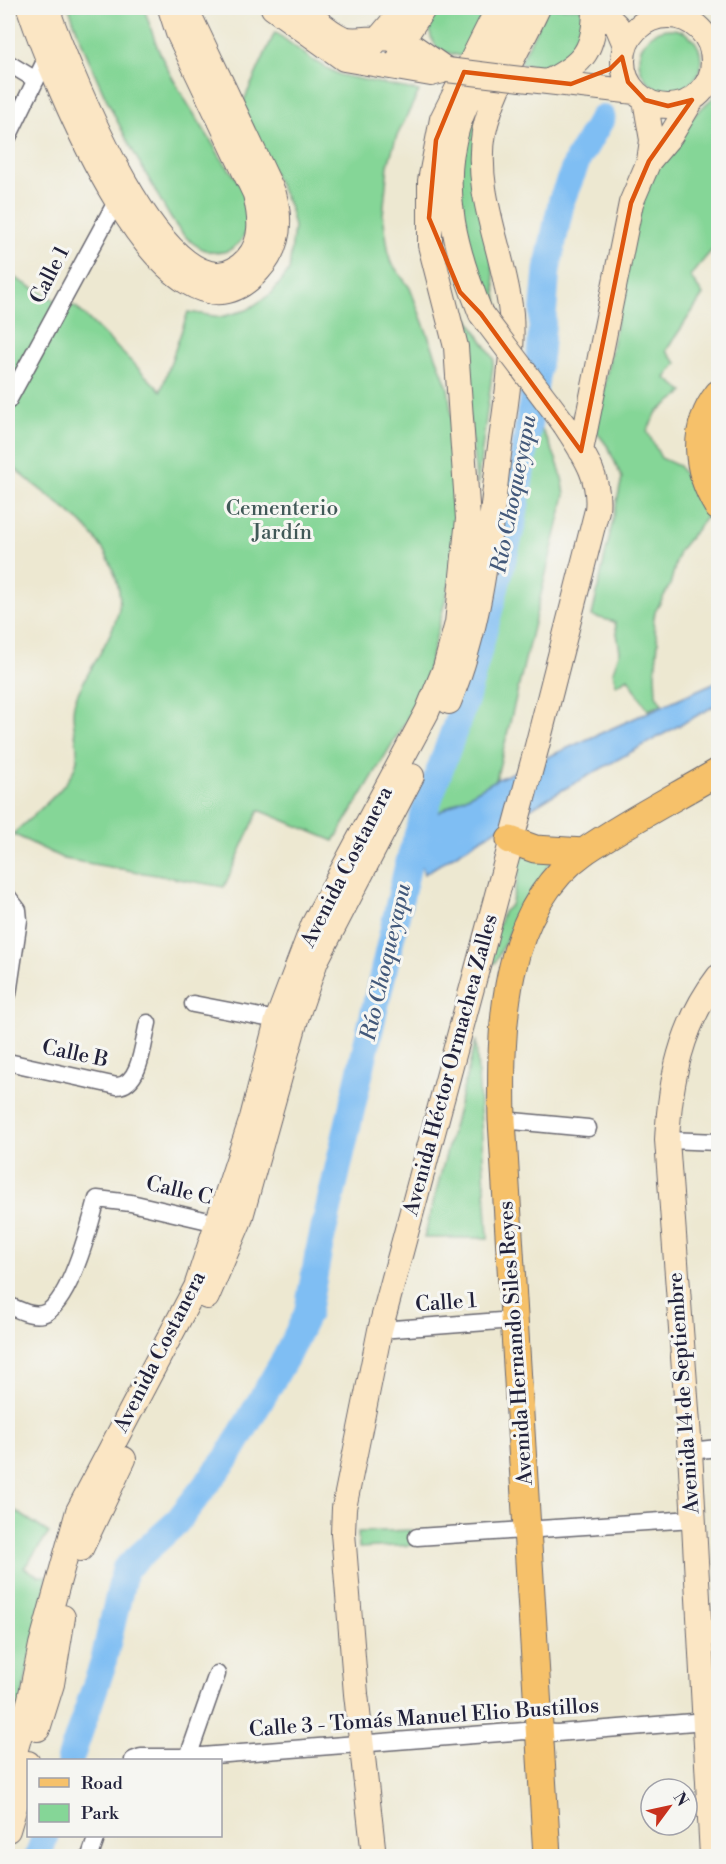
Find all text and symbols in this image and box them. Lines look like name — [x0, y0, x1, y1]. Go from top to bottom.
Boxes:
street label: Calle 1 — [24, 242, 76, 308]
water label: Río Choqueyapu — [485, 412, 543, 576]
park label: Cementerio Jardín — [226, 496, 338, 546]
street label: Avenida Costanera — [295, 782, 399, 953]
water label: Río Choqueyapu — [355, 880, 417, 1044]
street label: Avenida Héctor Ormachea Zalles — [398, 912, 504, 1219]
street label: Calle B — [39, 1034, 111, 1074]
street label: Calle C — [144, 1171, 214, 1211]
street label: Avenida Hernando Siles Reyes — [493, 1200, 539, 1487]
street label: Avenida Costanera — [108, 1267, 212, 1438]
street label: Avenida 14 de Septiembre — [663, 1271, 705, 1516]
street label: Calle 1 — [414, 1288, 478, 1318]
street label: Calle 3 - Tomás Manuel Elio Bustillos — [248, 1693, 600, 1743]
legend — [27, 1759, 222, 1837]
text: Road — [81, 1772, 124, 1795]
north arrow — [639, 1777, 699, 1837]
text: N — [669, 1789, 693, 1810]
text: Park — [81, 1802, 120, 1825]

